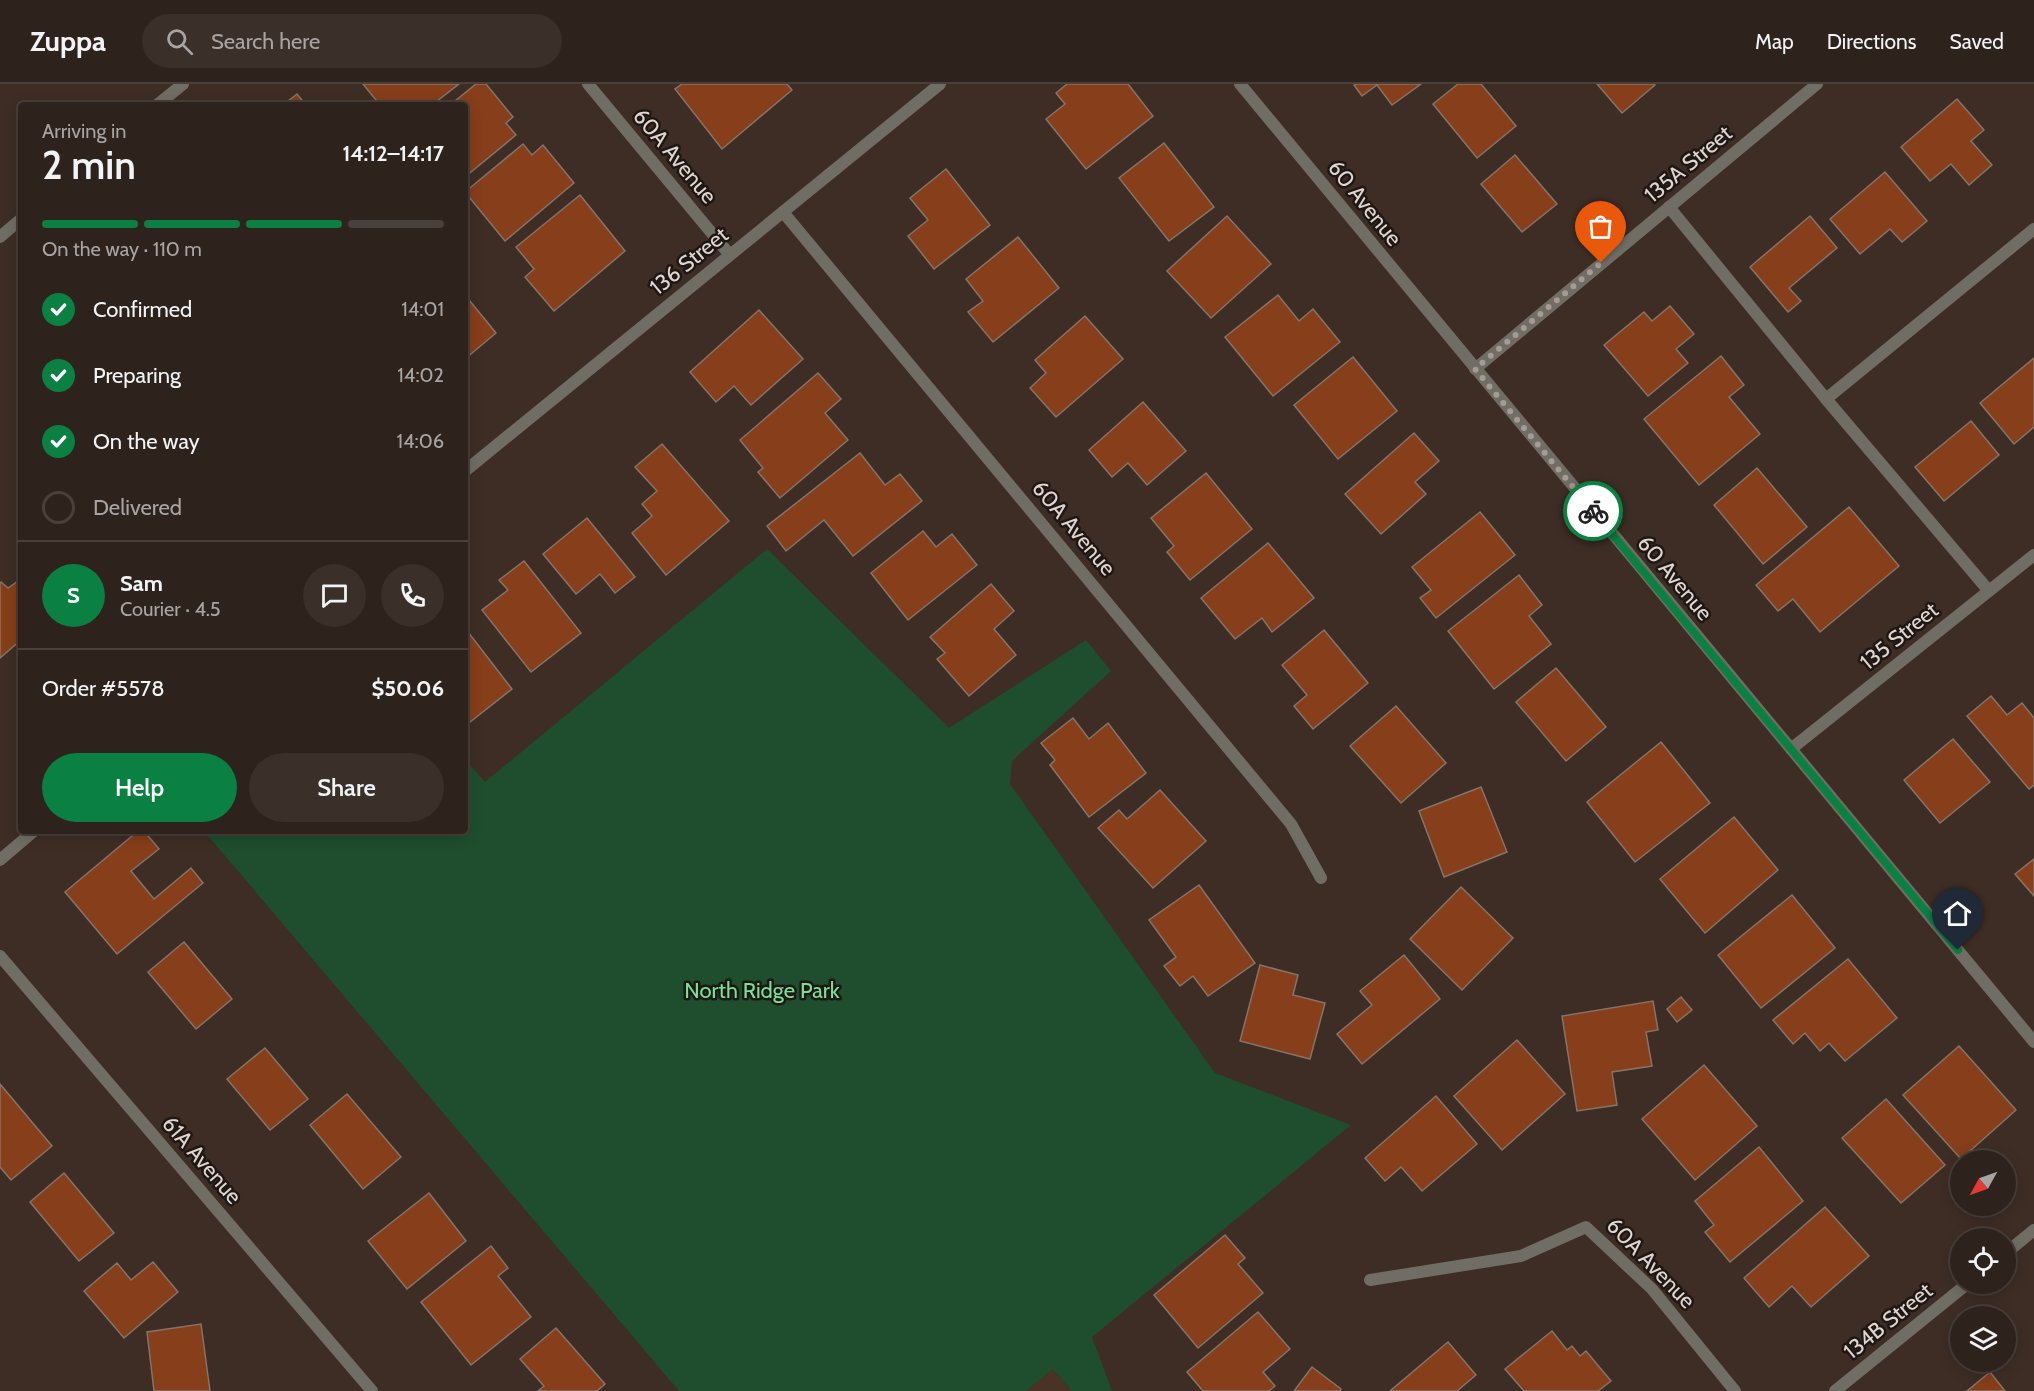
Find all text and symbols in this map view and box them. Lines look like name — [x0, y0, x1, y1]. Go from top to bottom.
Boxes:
search box — [142, 14, 562, 68]
text: Zuppa — [30, 24, 106, 58]
icon: search — [163, 25, 196, 58]
text: Search here — [211, 28, 320, 55]
text: Map — [1755, 29, 1794, 54]
text: Directions — [1827, 29, 1916, 54]
text: Saved — [1949, 29, 2004, 54]
street label: 60A Avenue — [627, 103, 723, 209]
text: Arriving in — [42, 119, 126, 143]
street label: 135A Street — [1639, 119, 1738, 208]
text: 14:12–14:17 — [342, 140, 444, 167]
text: 2 min — [42, 141, 136, 189]
street label: 60 Avenue — [1322, 155, 1408, 251]
pin — [1575, 201, 1626, 263]
icon: bag — [1584, 210, 1617, 243]
street label: 136 Street — [644, 221, 734, 301]
text: On the way · 110 m — [42, 237, 202, 261]
icon: check — [42, 293, 75, 326]
text: Confirmed — [93, 296, 192, 323]
text: 14:01 — [401, 297, 444, 321]
icon: check — [42, 359, 75, 392]
text: Preparing — [93, 362, 181, 389]
text: 14:02 — [397, 363, 444, 387]
icon: check — [42, 425, 75, 458]
text: On the way — [93, 428, 200, 455]
text: 14:06 — [396, 429, 444, 453]
street label: 60A Avenue — [1026, 475, 1122, 581]
courier — [1563, 481, 1623, 541]
text: Delivered — [93, 494, 182, 521]
icon: bike — [1577, 495, 1610, 528]
street label: 60 Avenue — [1632, 530, 1718, 626]
button: chat — [303, 564, 366, 627]
button: phone — [381, 564, 444, 627]
text: Sam — [120, 570, 163, 597]
text: S — [67, 582, 80, 609]
street label: 135 Street — [1855, 596, 1944, 676]
text: Courier · 4.5 — [120, 597, 221, 621]
text: Order #5578 — [42, 675, 165, 702]
text: $50.06 — [372, 675, 444, 702]
button: Help — [42, 753, 237, 822]
button: Share — [249, 753, 444, 822]
pin — [1932, 888, 1983, 950]
icon: home — [1941, 897, 1974, 930]
park label: North Ridge Park — [684, 977, 840, 1004]
street label: 61A Avenue — [156, 1110, 248, 1210]
north arrow — [1950, 1150, 2016, 1216]
map controls — [1950, 1150, 2016, 1372]
street label: 60A Avenue — [1601, 1212, 1701, 1314]
button: locate — [1950, 1228, 2016, 1294]
street label: 134B Street — [1838, 1277, 1938, 1365]
button: layers — [1950, 1306, 2016, 1372]

